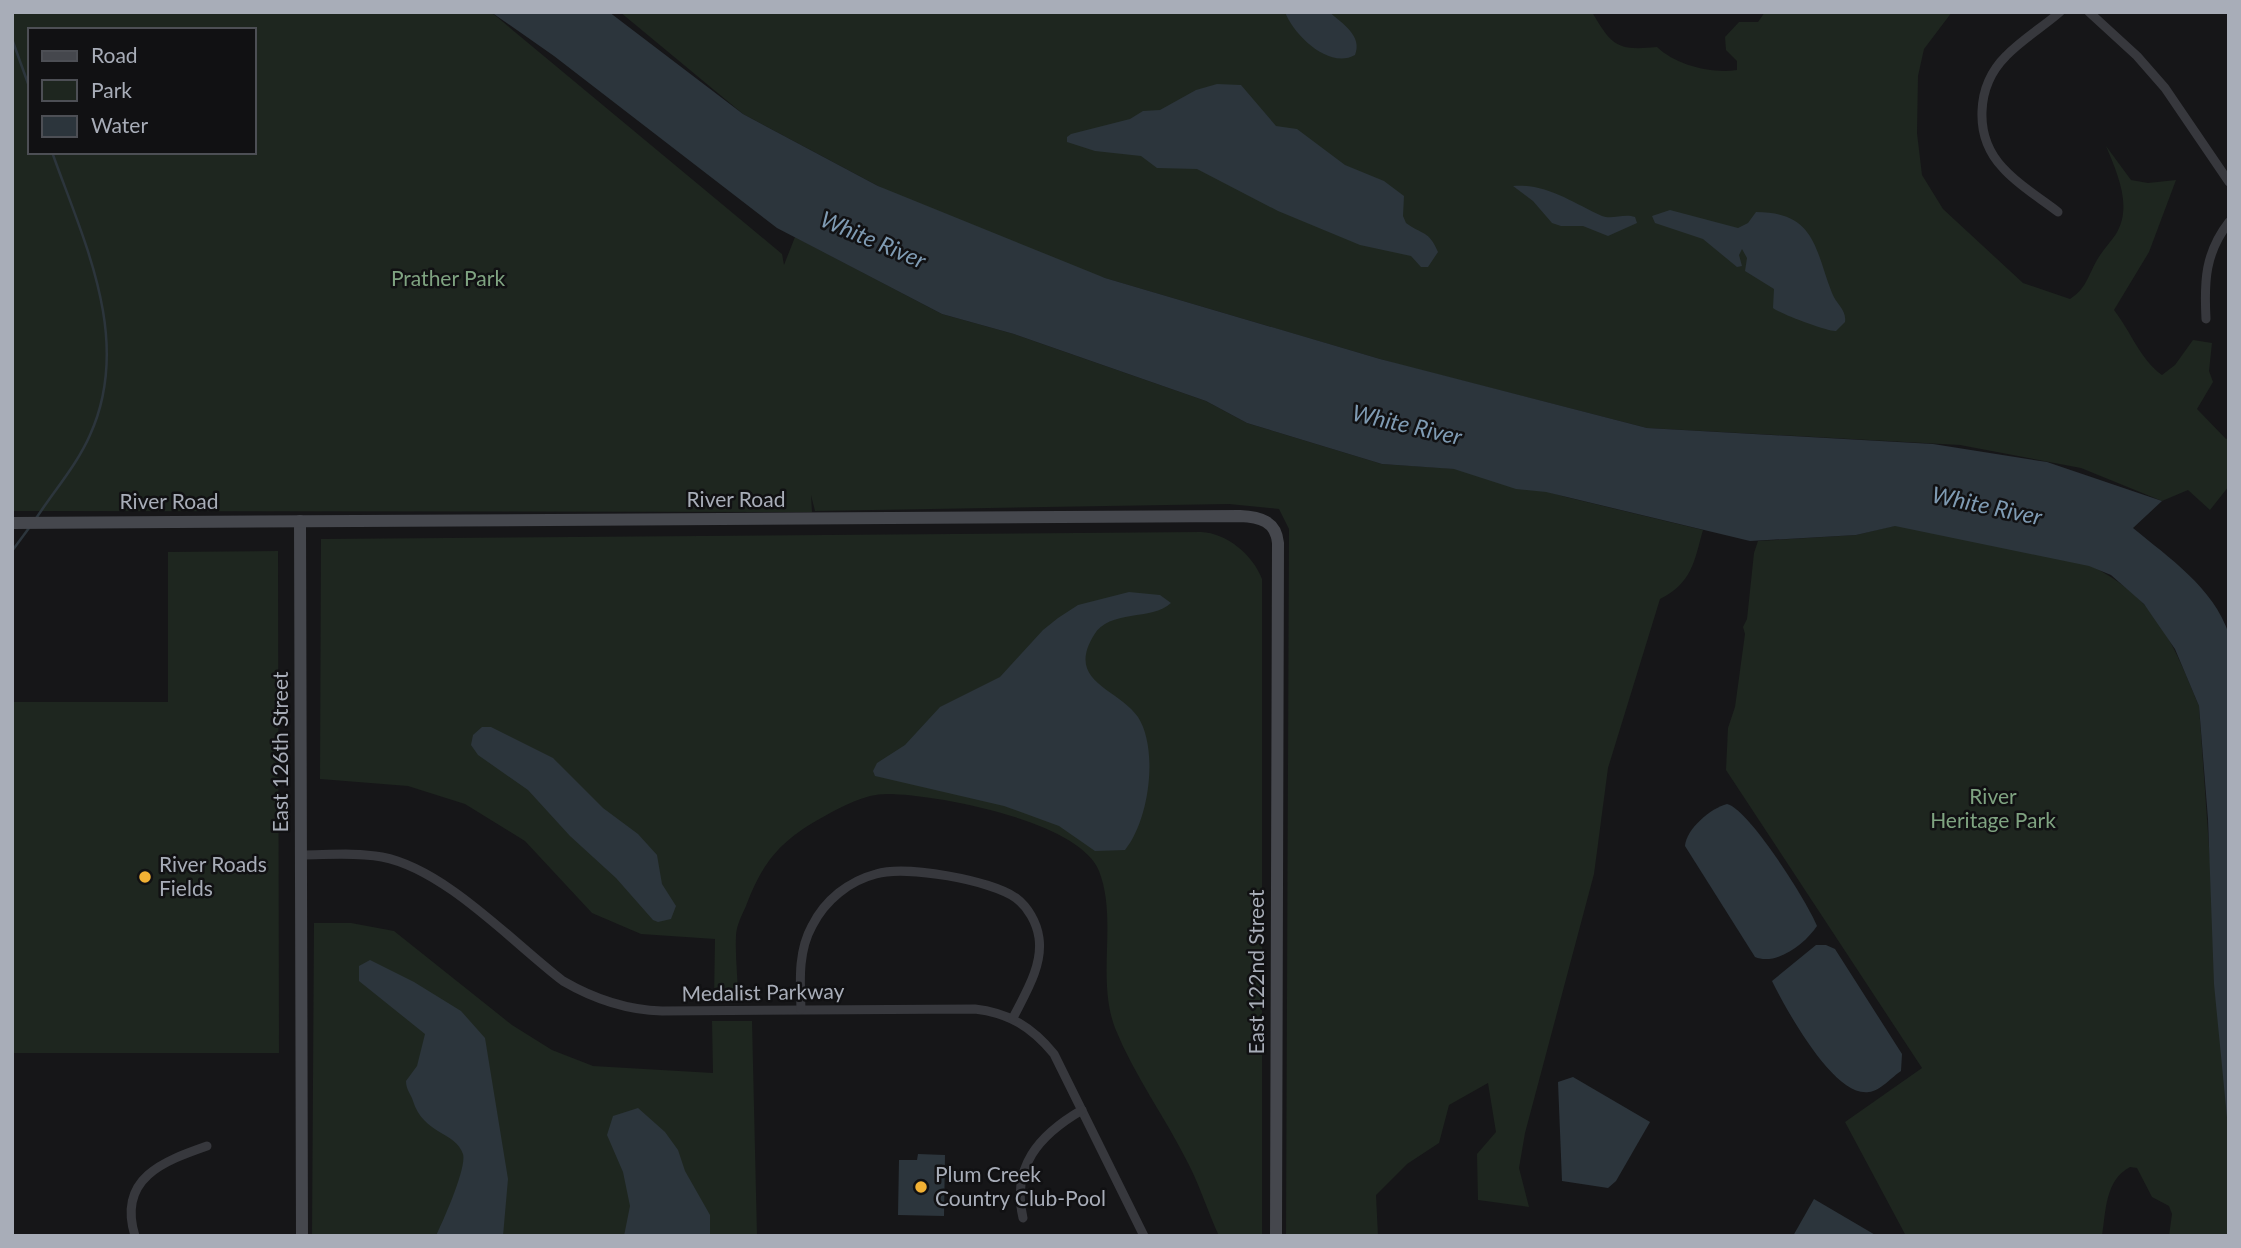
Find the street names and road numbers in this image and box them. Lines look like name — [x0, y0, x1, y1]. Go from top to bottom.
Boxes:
street label: River Road — [687, 486, 785, 511]
street label: River Road — [120, 488, 218, 513]
street label: East 126th Street — [267, 671, 292, 832]
street label: East 122nd Street — [1243, 889, 1268, 1055]
street label: Medalist Parkway — [681, 978, 845, 1005]

